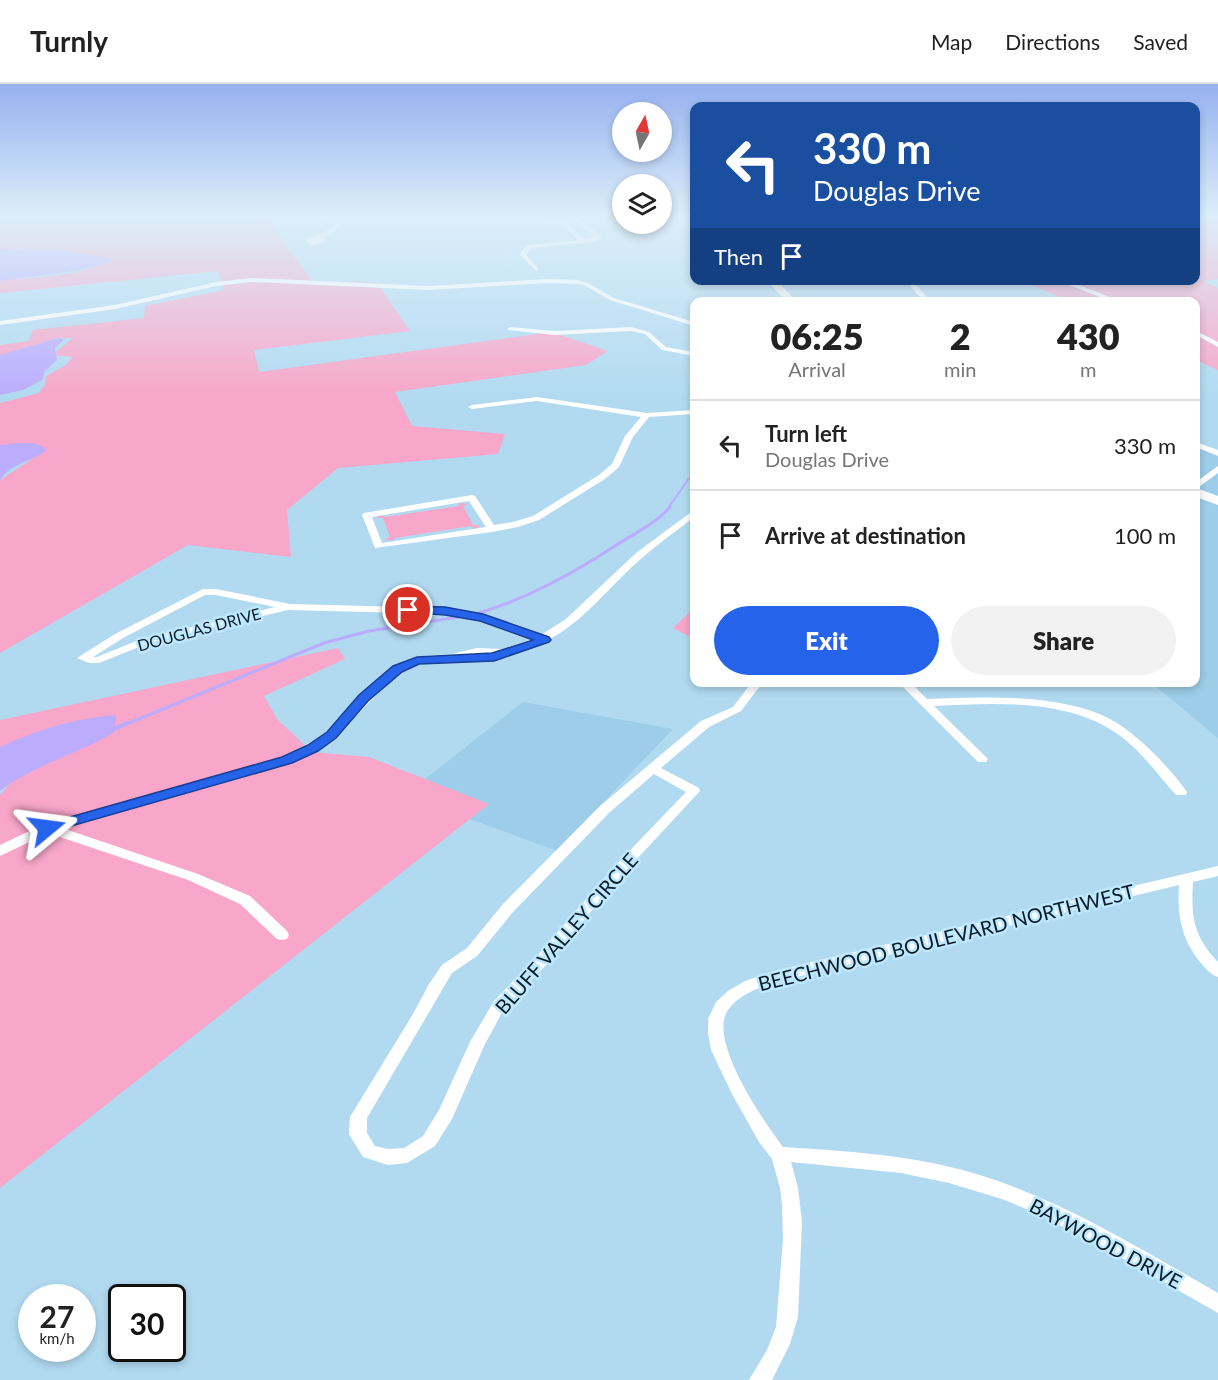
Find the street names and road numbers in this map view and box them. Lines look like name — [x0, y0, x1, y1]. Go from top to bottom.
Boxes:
street label: DOUGLAS DRIVE — [135, 603, 263, 655]
street label: BLUFF VALLEY CIRCLE — [490, 848, 642, 1018]
street label: BEECHWOOD BOULEVARD NORTHWEST — [755, 879, 1137, 995]
street label: BAYWOOD DRIVE — [1026, 1193, 1186, 1293]

